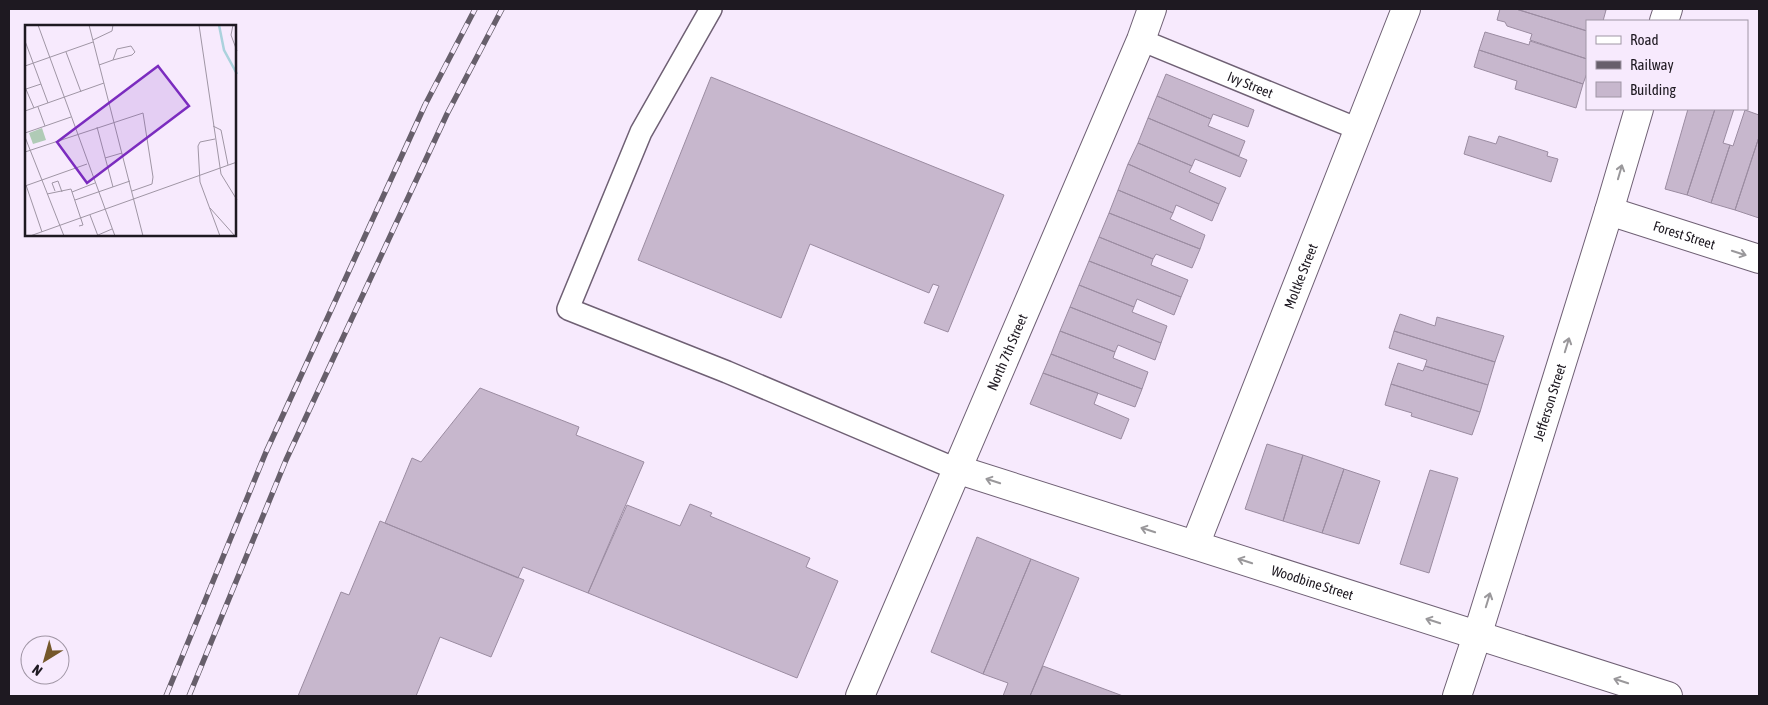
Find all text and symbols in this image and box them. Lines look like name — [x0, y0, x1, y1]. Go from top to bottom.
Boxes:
legend — [1586, 20, 1748, 110]
inset map — [25, 25, 236, 236]
text: Road — [1630, 31, 1659, 48]
text: Railway — [1630, 56, 1674, 73]
street label: Ivy Street — [1225, 68, 1275, 101]
text: Building — [1630, 81, 1676, 98]
one-way arrow — [1616, 165, 1626, 181]
street label: Forest Street — [1651, 218, 1717, 252]
street label: Moltke Street — [1281, 241, 1321, 311]
one-way arrow — [1730, 248, 1746, 258]
street label: North 7th Street — [984, 311, 1031, 393]
one-way arrow — [1563, 337, 1573, 353]
street label: Jefferson Street — [1530, 362, 1569, 443]
one-way arrow — [986, 475, 1002, 485]
one-way arrow — [1140, 524, 1156, 534]
one-way arrow — [1237, 555, 1253, 565]
street label: Woodbine Street — [1269, 562, 1355, 603]
one-way arrow — [1484, 592, 1494, 608]
one-way arrow — [1425, 616, 1441, 626]
north arrow — [20, 635, 70, 685]
text: N — [29, 662, 45, 679]
one-way arrow — [1613, 676, 1629, 686]

